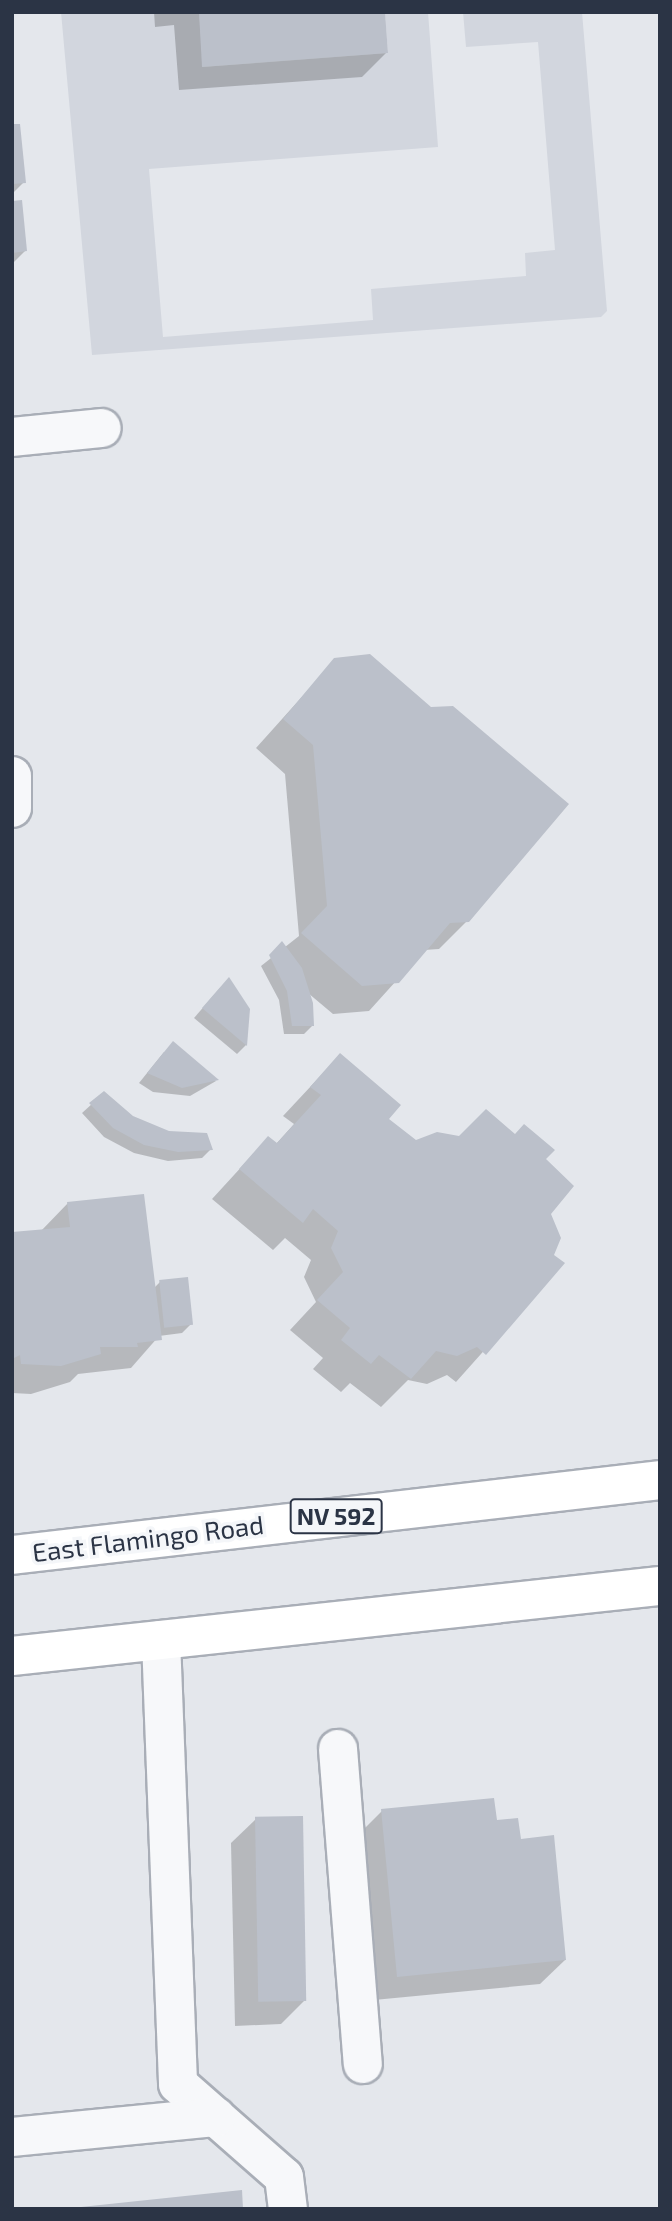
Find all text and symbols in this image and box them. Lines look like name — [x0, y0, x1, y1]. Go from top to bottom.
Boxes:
road number: NV 592 — [289, 1496, 383, 1536]
street label: East Flamingo Road — [31, 1508, 265, 1568]

